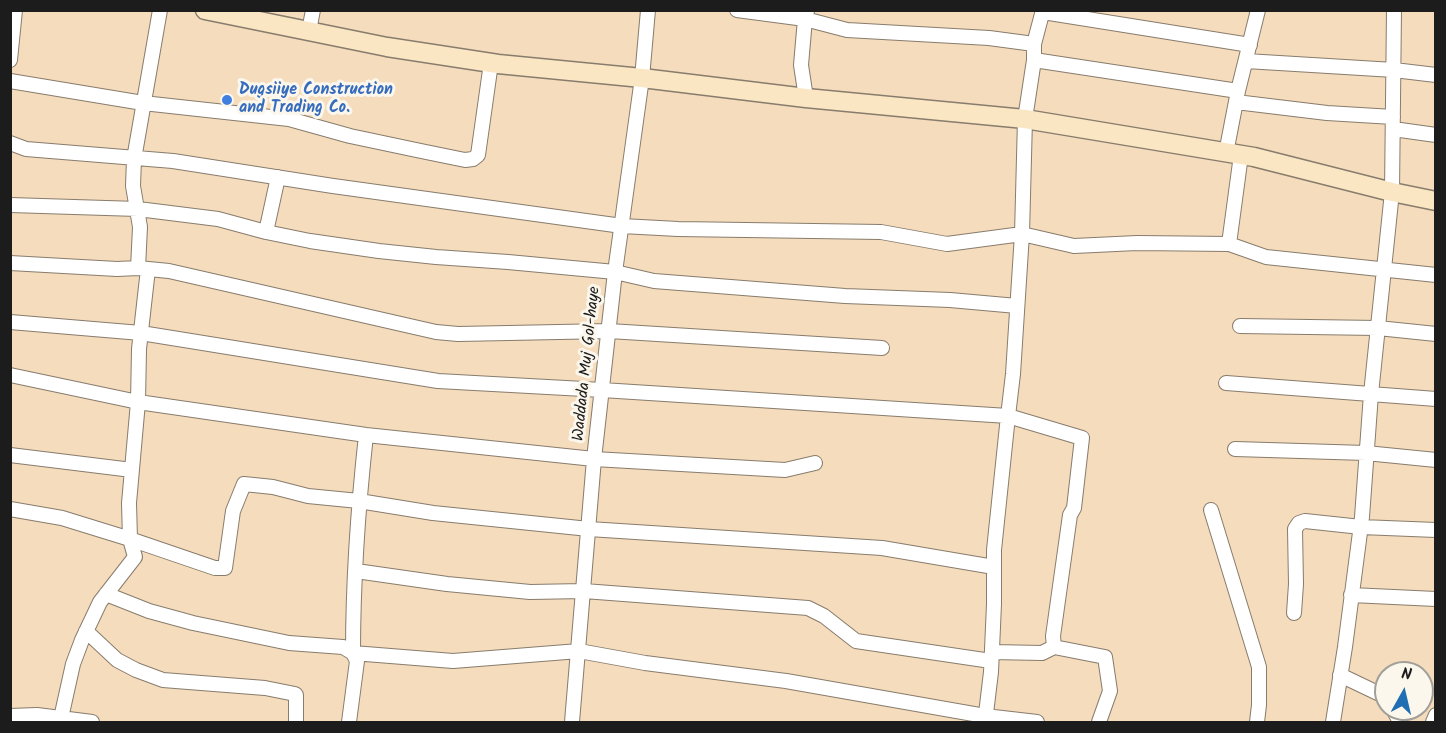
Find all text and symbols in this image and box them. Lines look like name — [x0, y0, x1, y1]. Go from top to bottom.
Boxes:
place label: Dugsiiye Construction and Trading Co. — [239, 81, 393, 119]
marker: Dugsiiye Construction and Trading Co. — [220, 93, 234, 107]
street label: Waddada Muj Gol-haye — [570, 286, 606, 442]
north arrow — [1374, 661, 1434, 721]
text: N — [1400, 662, 1413, 688]

